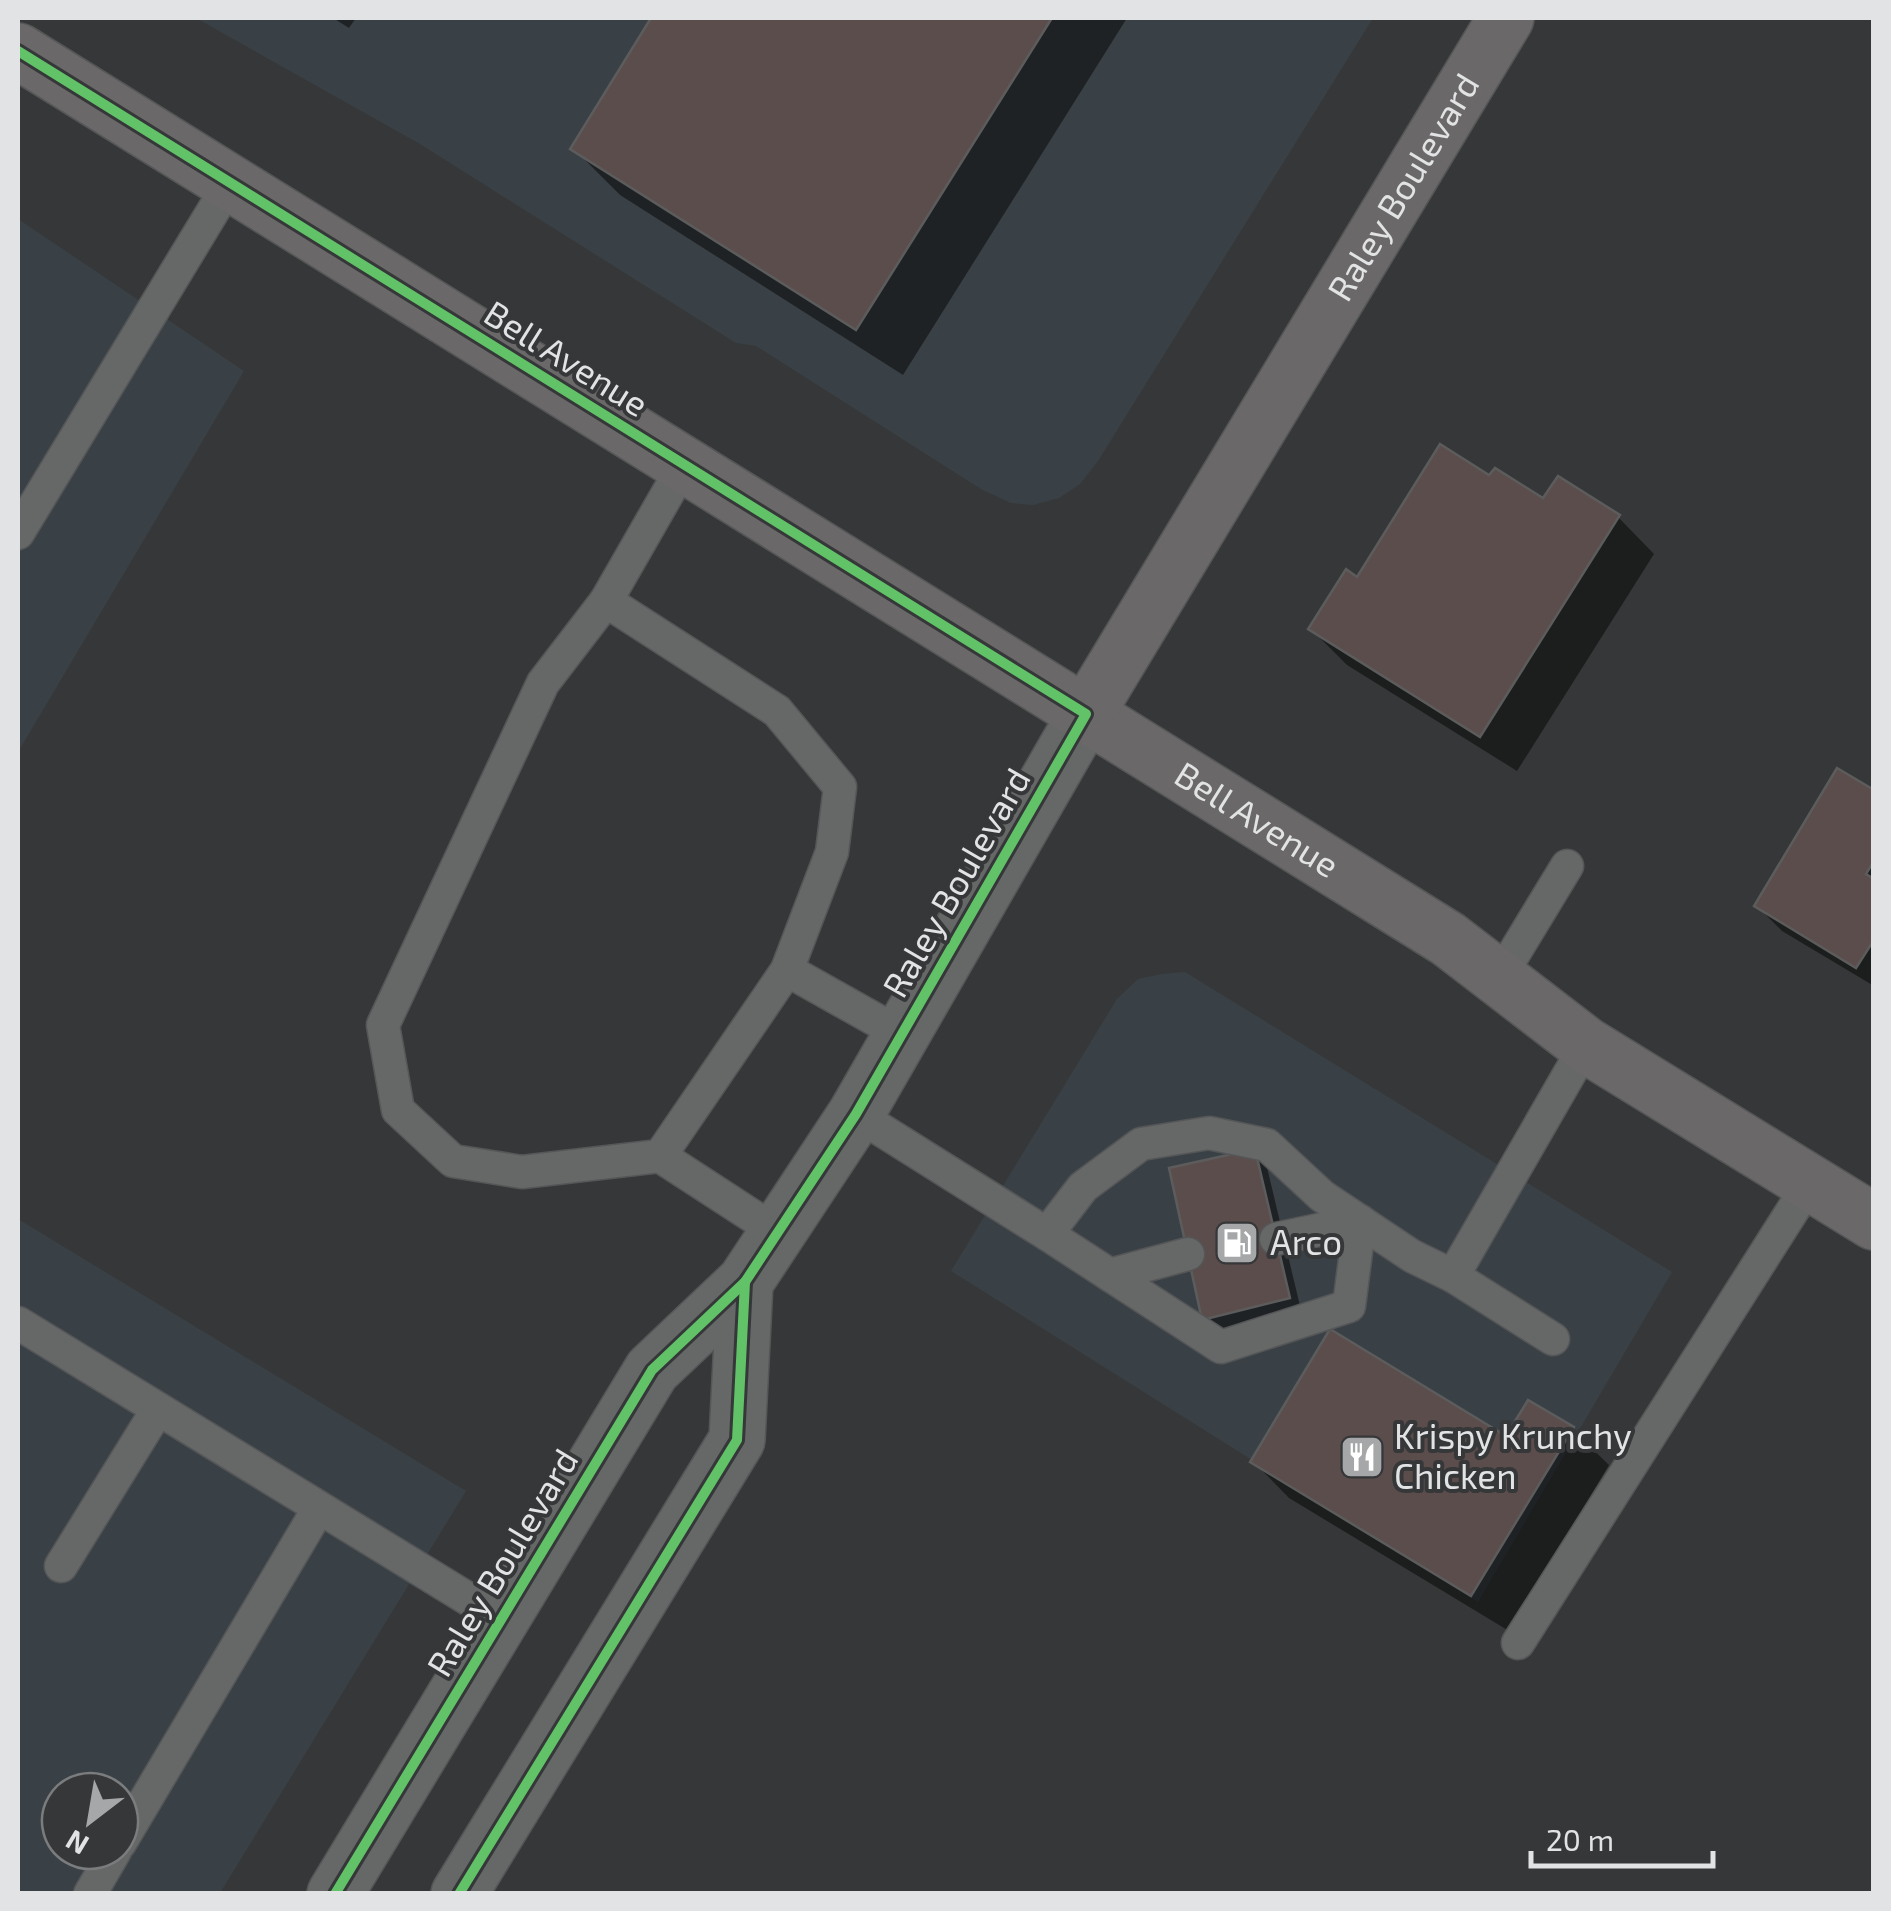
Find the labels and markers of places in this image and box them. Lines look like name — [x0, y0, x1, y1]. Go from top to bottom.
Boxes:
fuel station icon: Arco — [1214, 1220, 1260, 1266]
place label: Arco — [1270, 1220, 1342, 1262]
place label: Krispy Krunchy Chicken — [1394, 1414, 1632, 1496]
restaurant icon: Krispy Krunchy Chicken — [1339, 1434, 1385, 1480]

